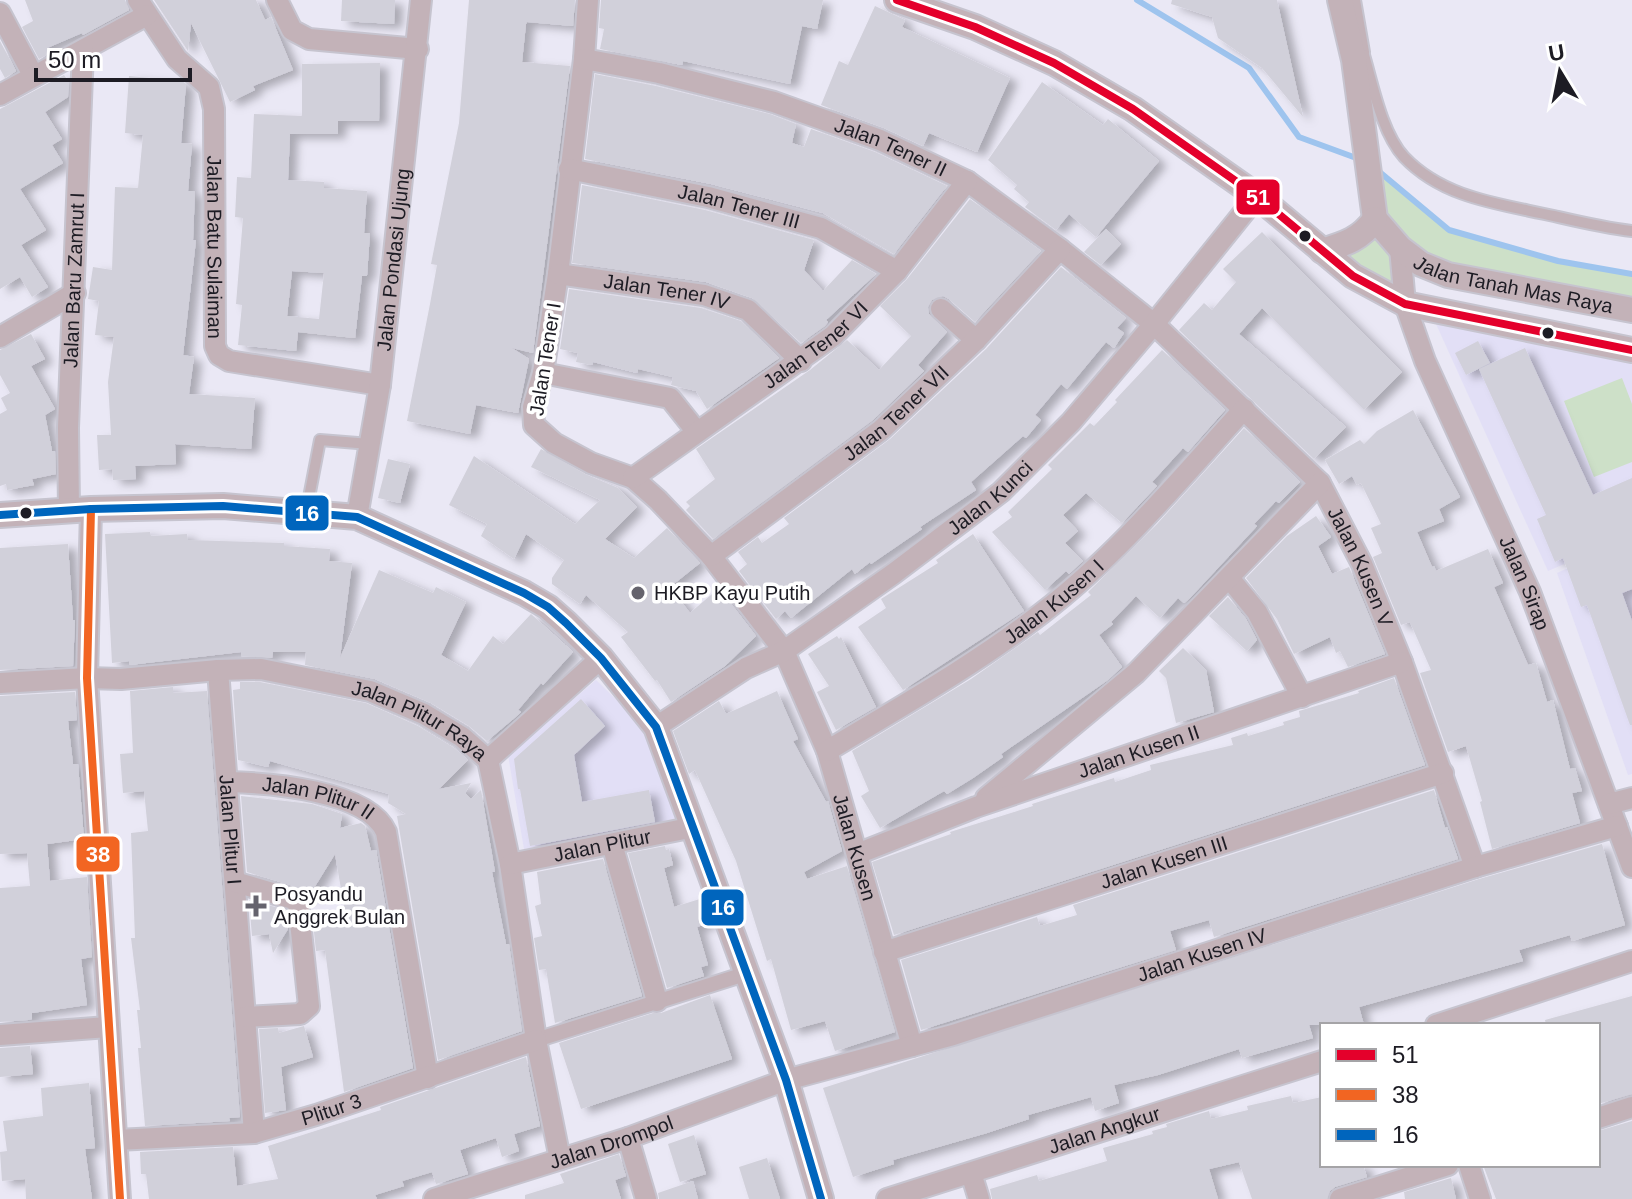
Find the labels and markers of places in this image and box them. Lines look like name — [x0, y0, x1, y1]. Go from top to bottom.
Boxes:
unlabelled marker — [1297, 228, 1313, 244]
unlabelled marker — [1540, 325, 1556, 341]
unlabelled marker — [18, 505, 34, 521]
place label: HKBP Kayu Putih — [654, 582, 810, 604]
marker: HKBP Kayu Putih — [629, 584, 647, 602]
place label: Posyandu Anggrek Bulan — [274, 883, 405, 928]
marker: Posyandu Anggrek Bulan — [245, 895, 267, 917]

